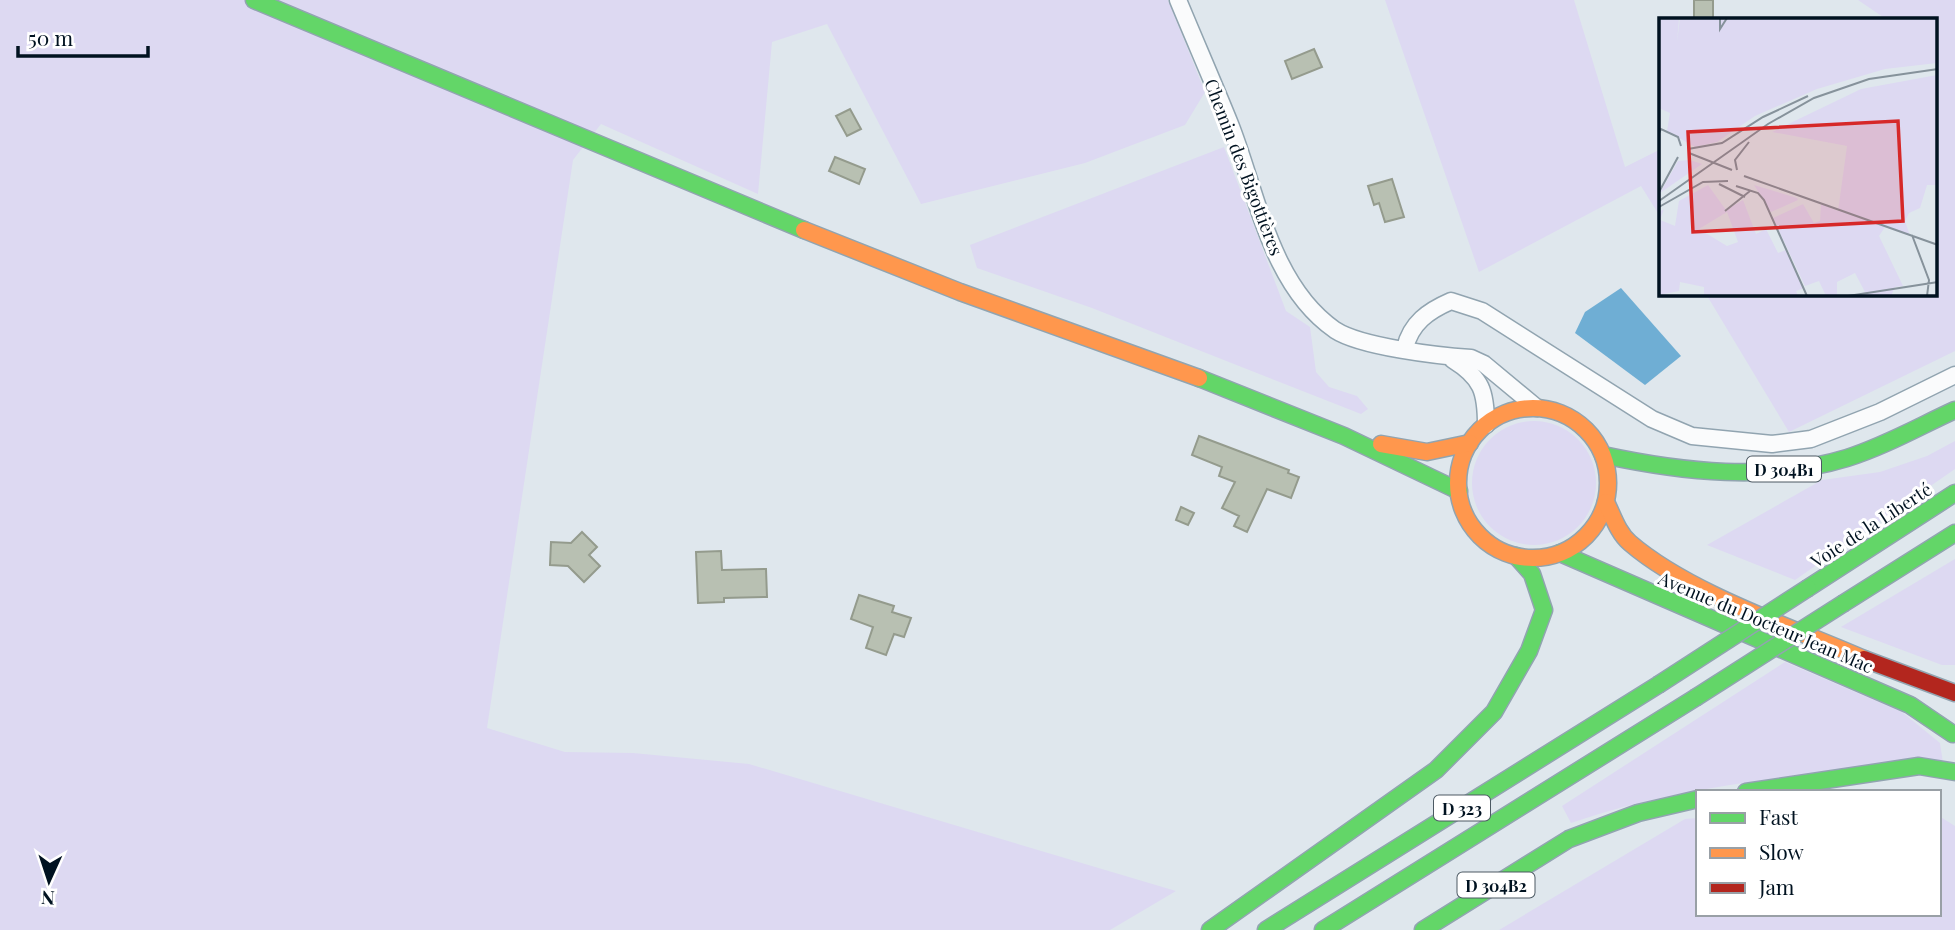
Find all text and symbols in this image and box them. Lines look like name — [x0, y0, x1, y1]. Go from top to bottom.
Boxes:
scale bar — [18, 14, 147, 58]
inset map — [1659, 18, 1938, 296]
text: 50 m — [28, 23, 74, 51]
street label: Chemin des Bigottières — [1199, 75, 1289, 259]
road number: D 304B1 — [1747, 456, 1821, 482]
street label: Voie de la Liberté — [1805, 477, 1936, 574]
street label: Avenue du Docteur Jean Mac — [1654, 565, 1877, 678]
legend — [1696, 790, 1941, 916]
road number: D 323 — [1434, 796, 1490, 820]
text: Fast — [1759, 802, 1798, 830]
text: Slow — [1759, 837, 1804, 865]
north arrow — [14, 846, 84, 916]
road number: D 304B2 — [1458, 872, 1534, 898]
text: Jam — [1758, 872, 1795, 900]
text: N — [40, 886, 56, 912]

